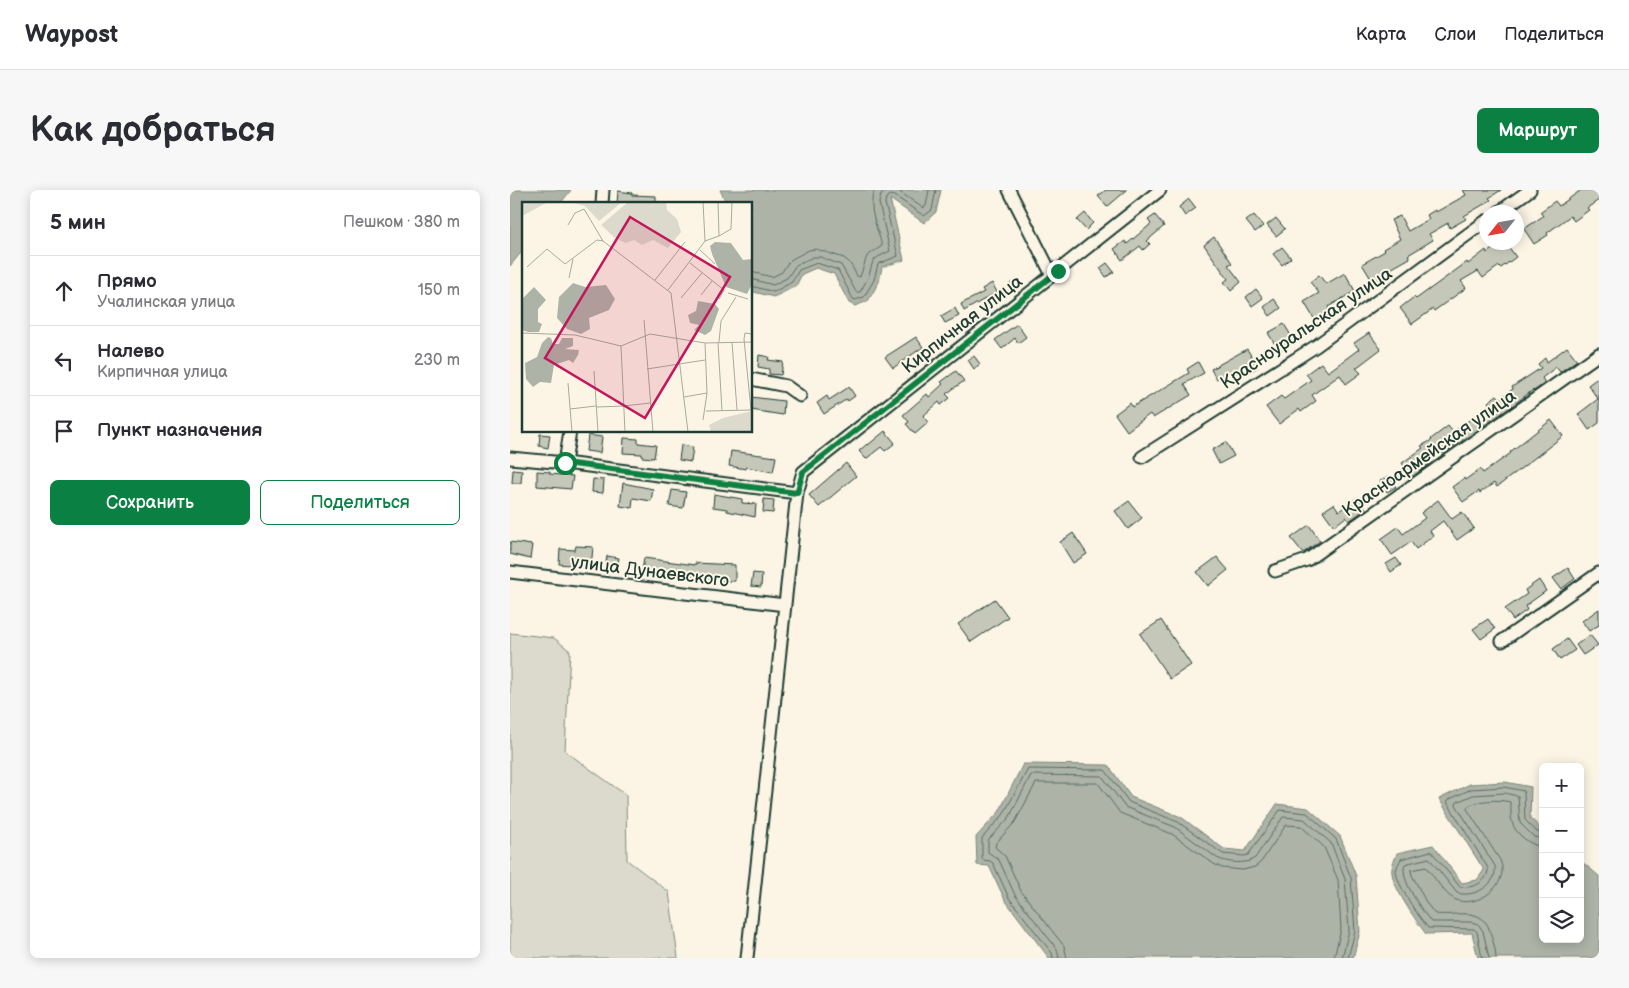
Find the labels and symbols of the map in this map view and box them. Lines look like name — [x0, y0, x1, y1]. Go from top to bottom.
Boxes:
inset map — [522, 202, 752, 432]
north arrow — [1479, 205, 1524, 250]
route end — [1047, 260, 1070, 283]
street label: Красноуральская улица — [1216, 263, 1396, 394]
street label: Кирпичная улица — [898, 271, 1027, 378]
street label: Красноармейская улица — [1338, 385, 1520, 521]
route start — [554, 452, 577, 475]
street label: улица Дунаевского — [570, 551, 730, 592]

